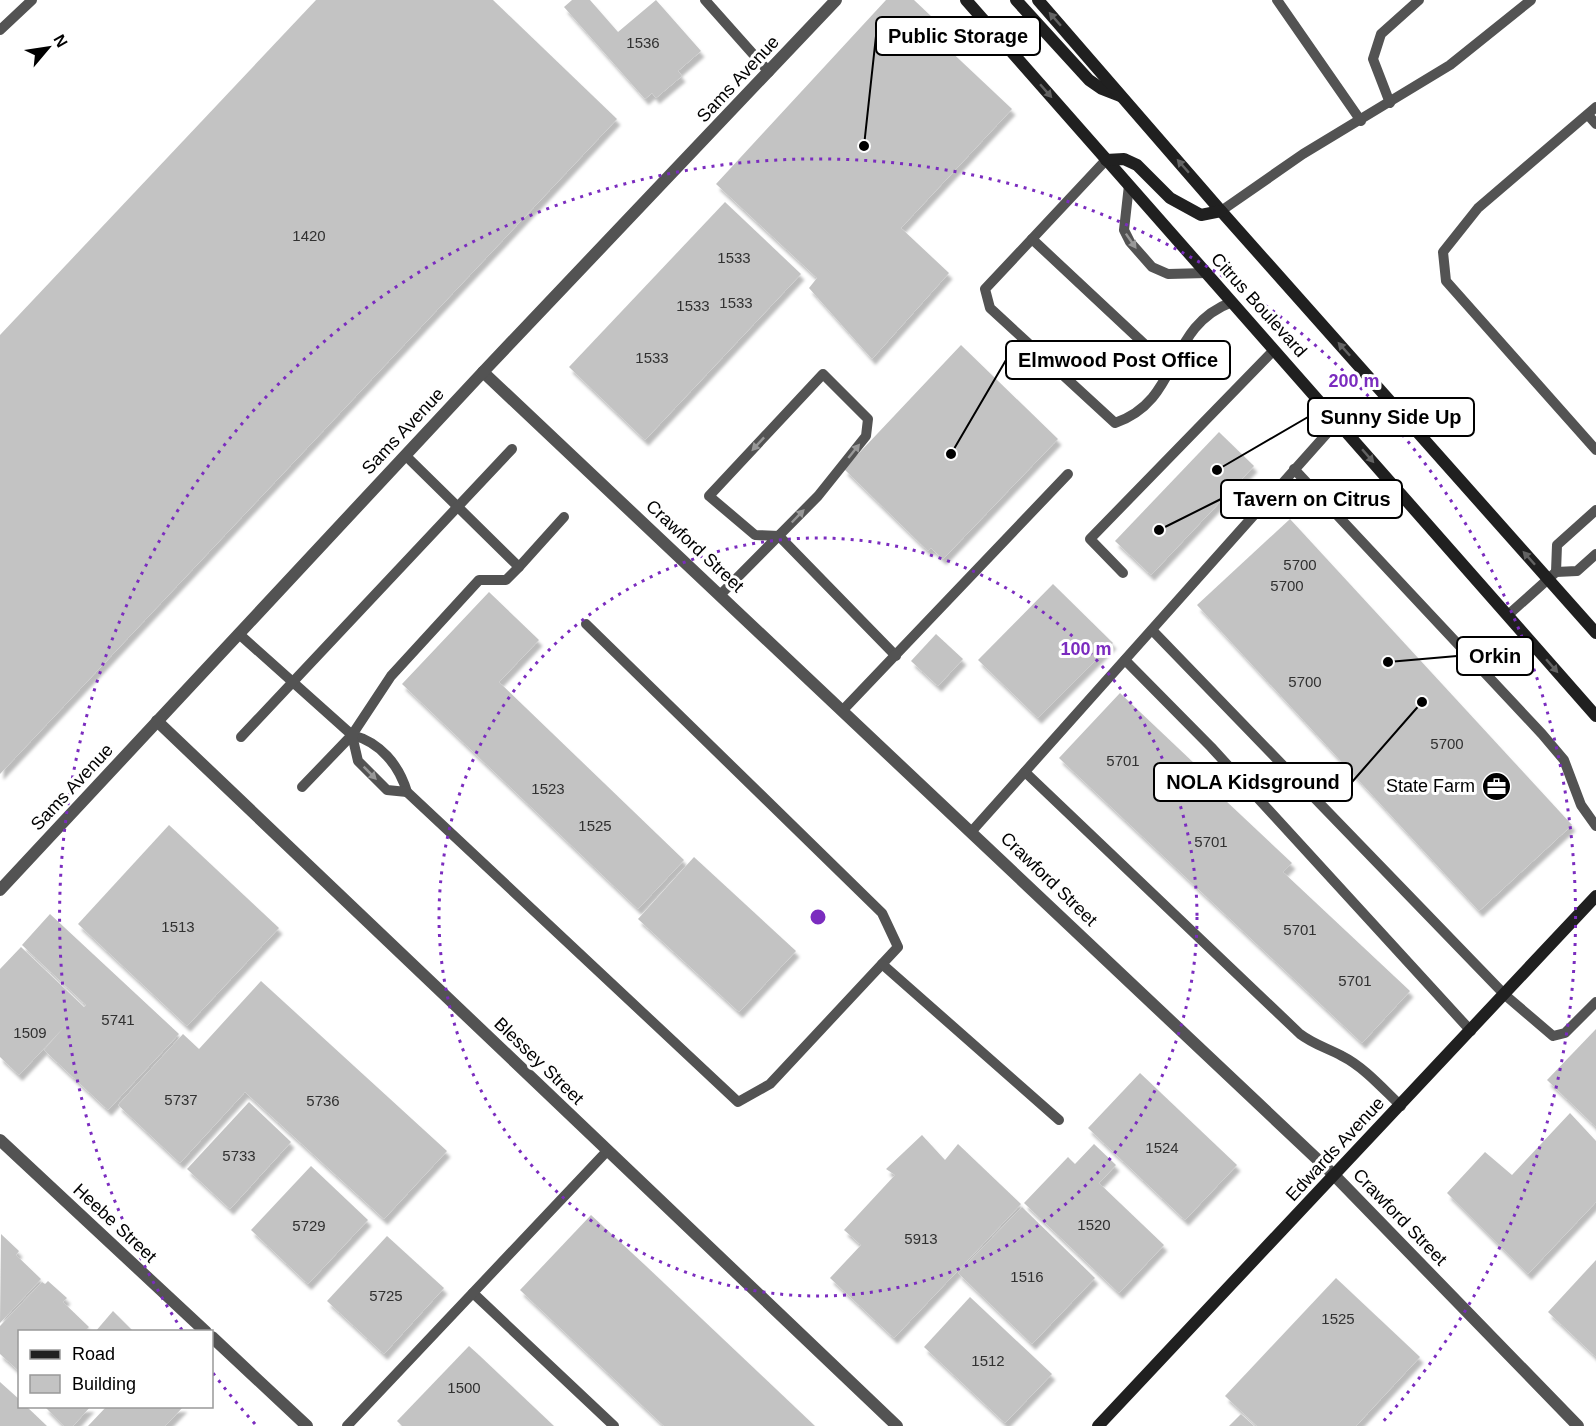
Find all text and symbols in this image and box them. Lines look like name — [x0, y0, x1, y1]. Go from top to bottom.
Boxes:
one-way arrow — [1049, 12, 1062, 27]
callout: Public Storage — [876, 17, 1040, 55]
north arrow — [18, 18, 78, 78]
text: Public Storage — [888, 25, 1028, 47]
text: N — [50, 32, 71, 50]
street label: Sams Avenue — [693, 32, 783, 126]
house number: 1536 — [626, 34, 660, 51]
one-way arrow — [1039, 83, 1052, 98]
one-way arrow — [1176, 159, 1189, 174]
house number: 1420 — [292, 227, 326, 244]
one-way arrow — [1125, 233, 1136, 249]
house number: 1533 — [717, 249, 751, 266]
street label: Citrus Boulevard — [1207, 249, 1311, 361]
house number: 1533 — [719, 294, 753, 311]
house number: 1533 — [676, 297, 710, 314]
callout: Elmwood Post Office — [1006, 341, 1230, 379]
one-way arrow — [1338, 342, 1351, 357]
house number: 1533 — [635, 349, 669, 366]
text: Elmwood Post Office — [1018, 349, 1218, 371]
text: 200 m — [1328, 371, 1380, 391]
street label: Sams Avenue — [358, 384, 448, 478]
callout: Sunny Side Up — [1308, 398, 1474, 436]
text: Sunny Side Up — [1320, 406, 1462, 428]
one-way arrow — [751, 437, 765, 451]
one-way arrow — [848, 443, 860, 458]
one-way arrow — [1361, 448, 1374, 463]
callout: Tavern on Citrus — [1221, 480, 1402, 518]
text: Tavern on Citrus — [1233, 488, 1391, 510]
street label: Crawford Street — [642, 496, 748, 596]
one-way arrow — [791, 509, 805, 523]
one-way arrow — [1523, 551, 1536, 566]
house number: 5700 — [1283, 556, 1317, 573]
house number: 5700 — [1270, 577, 1304, 594]
callout: Orkin — [1457, 637, 1533, 675]
text: 100 m — [1060, 639, 1112, 659]
text: Orkin — [1469, 645, 1521, 667]
one-way arrow — [1545, 658, 1558, 673]
house number: 5700 — [1288, 673, 1322, 690]
house number: 5700 — [1430, 735, 1464, 752]
street label: Sams Avenue — [27, 740, 117, 834]
house number: 5701 — [1106, 752, 1140, 769]
callout: NOLA Kidsground — [1154, 763, 1352, 801]
one-way arrow — [363, 766, 377, 781]
office icon: State Farm — [1480, 770, 1512, 802]
text: NOLA Kidsground — [1166, 771, 1340, 793]
place label: State Farm — [1386, 776, 1475, 796]
house number: 1523 — [531, 780, 565, 797]
house number: 1525 — [578, 817, 612, 834]
street label: Crawford Street — [997, 828, 1101, 930]
house number: 5701 — [1194, 833, 1228, 850]
centre of rings — [808, 907, 828, 927]
house number: 1513 — [161, 918, 195, 935]
house number: 5701 — [1283, 921, 1317, 938]
house number: 5701 — [1338, 972, 1372, 989]
house number: 5741 — [101, 1011, 135, 1028]
street label: Blessey Street — [490, 1013, 588, 1109]
house number: 1509 — [13, 1024, 47, 1041]
house number: 5737 — [164, 1091, 198, 1108]
house number: 5736 — [306, 1092, 340, 1109]
street label: Edwards Avenue — [1282, 1093, 1388, 1205]
house number: 1524 — [1145, 1139, 1179, 1156]
house number: 5733 — [222, 1147, 256, 1164]
street label: Crawford Street — [1349, 1165, 1451, 1269]
street label: Heebe Street — [69, 1180, 161, 1266]
house number: 1520 — [1077, 1216, 1111, 1233]
house number: 5729 — [292, 1217, 326, 1234]
house number: 5913 — [904, 1230, 938, 1247]
house number: 1516 — [1010, 1268, 1044, 1285]
house number: 5725 — [369, 1287, 403, 1304]
house number: 1525 — [1321, 1310, 1355, 1327]
legend — [18, 1330, 213, 1408]
text: Road — [72, 1344, 115, 1364]
house number: 1512 — [971, 1352, 1005, 1369]
text: Building — [72, 1374, 136, 1394]
house number: 1500 — [447, 1379, 481, 1396]

